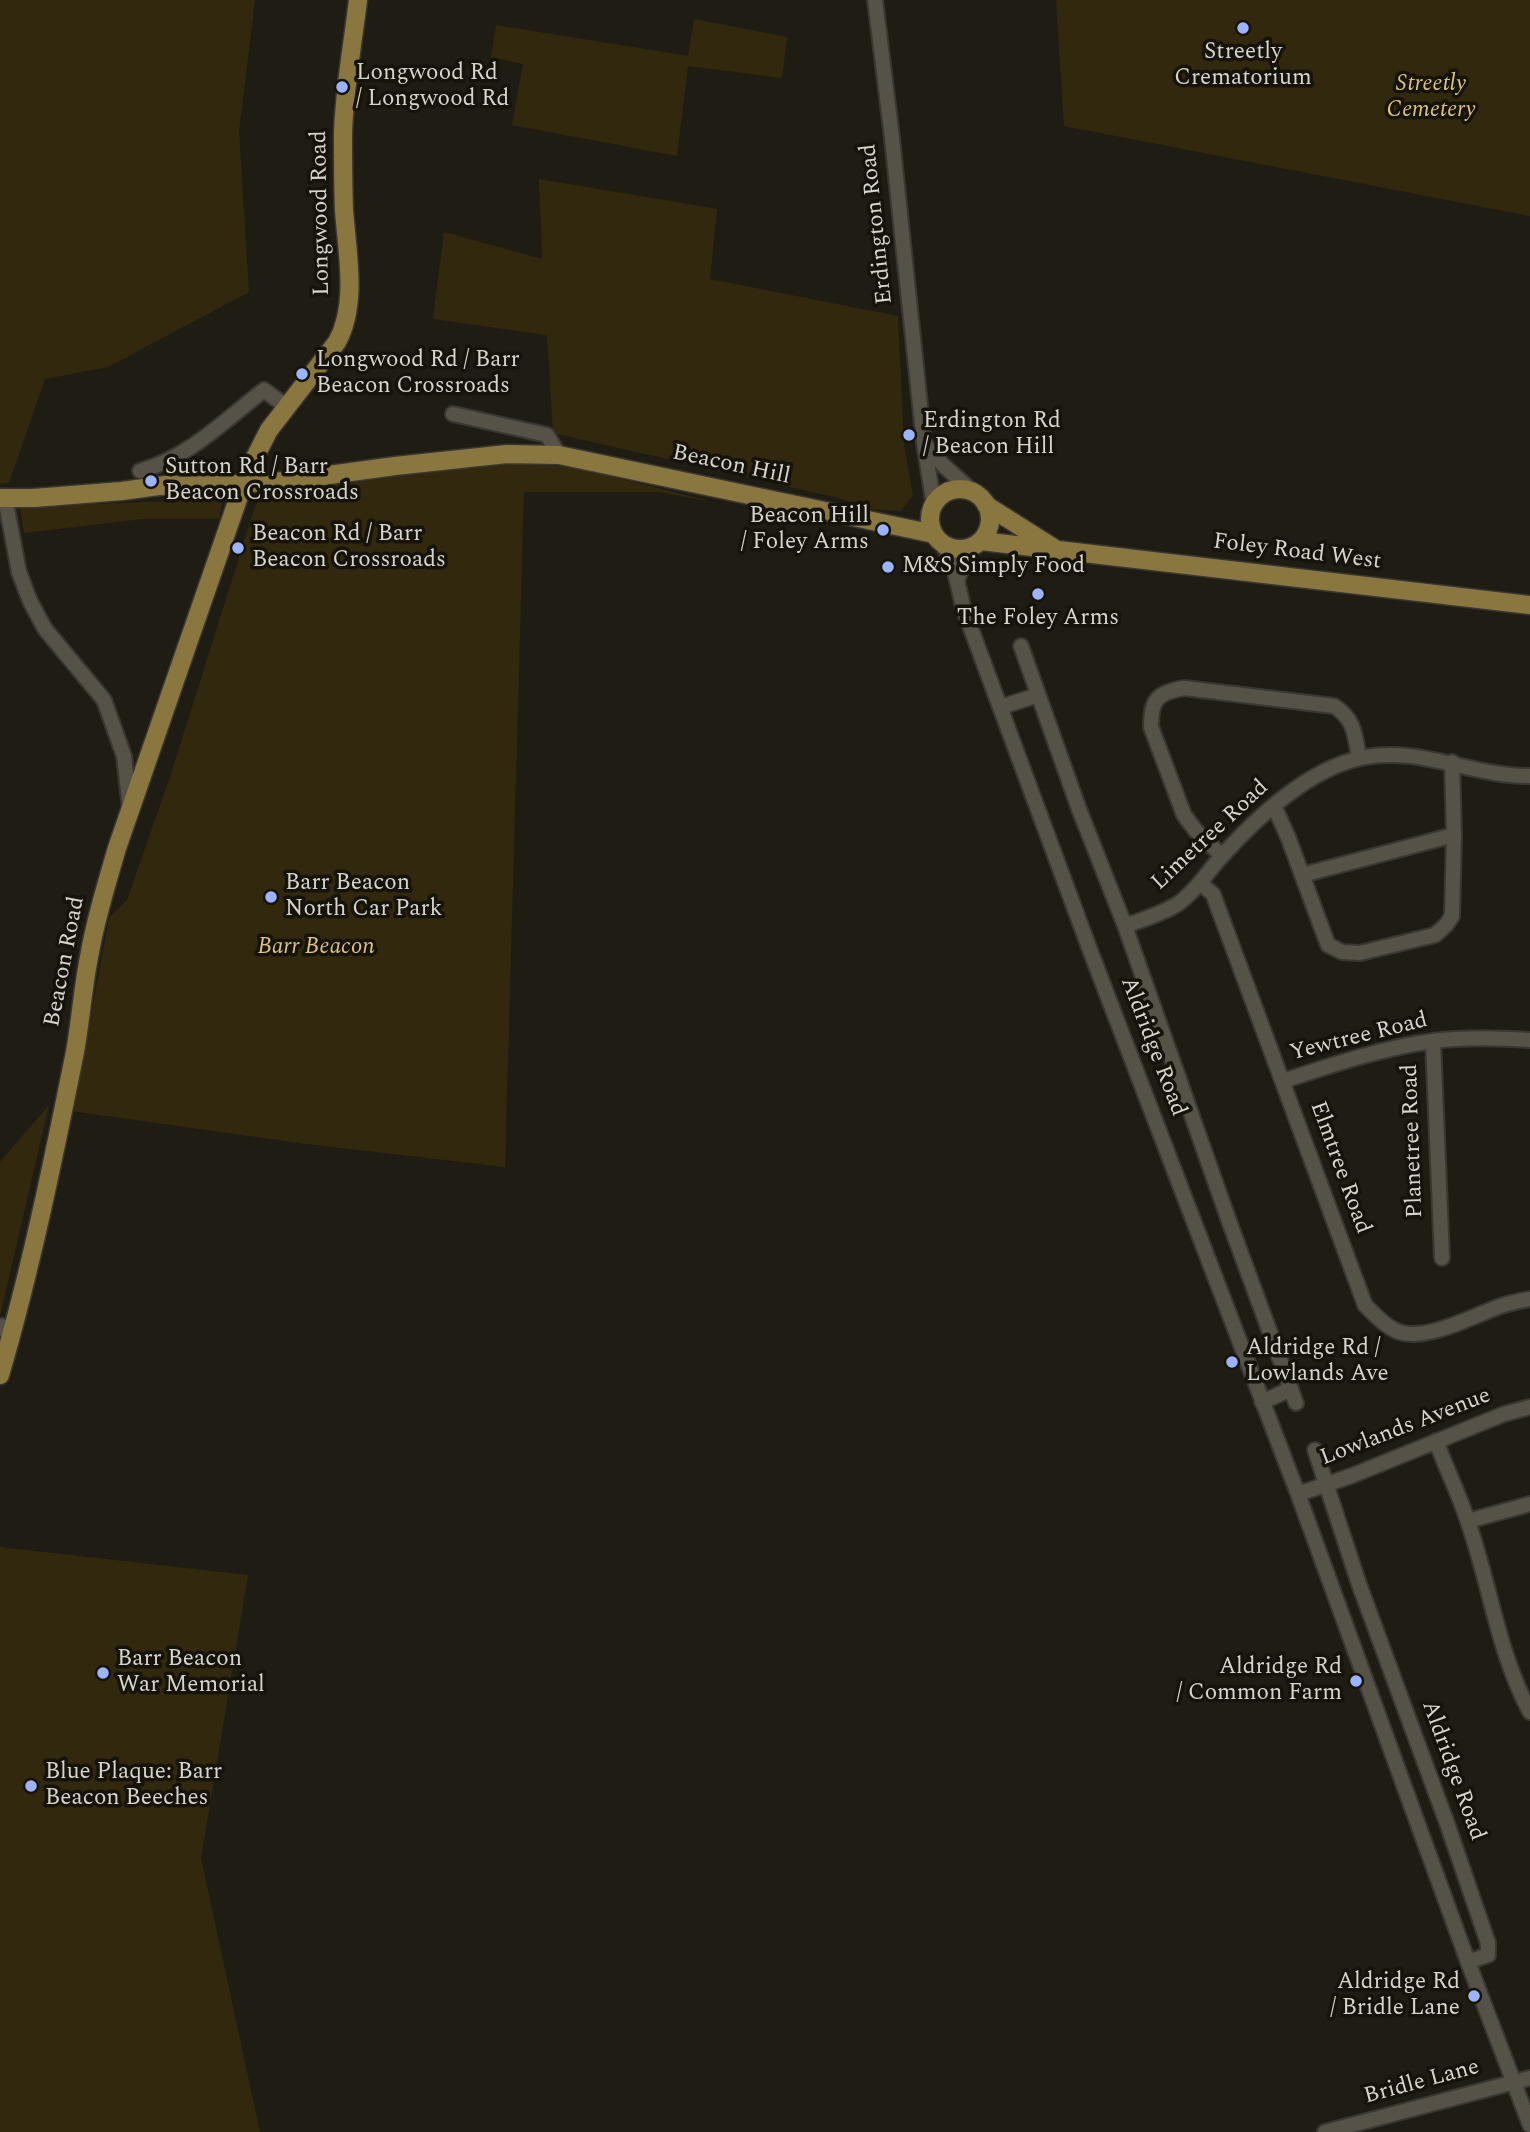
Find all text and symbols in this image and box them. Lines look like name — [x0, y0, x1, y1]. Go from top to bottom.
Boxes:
marker: Streetly Crematorium — [1235, 20, 1251, 36]
place label: Streetly Crematorium — [1174, 39, 1312, 93]
place label: Longwood Rd / Longwood Rd — [356, 60, 509, 114]
park label: Streetly Cemetery — [1387, 71, 1475, 125]
marker: Longwood Rd / Longwood Rd — [334, 79, 350, 95]
street label: Longwood Road — [307, 130, 337, 296]
street label: Erdington Road — [856, 142, 900, 306]
place label: Longwood Rd / Barr Beacon Crossroads — [316, 347, 520, 401]
marker: Longwood Rd / Barr Beacon Crossroads — [294, 366, 310, 382]
place label: Erdington Rd / Beacon Hill — [923, 408, 1061, 462]
marker: Erdington Rd / Beacon Hill — [901, 427, 917, 443]
street label: Beacon Hill — [670, 440, 792, 492]
place label: Sutton Rd / Barr Beacon Crossroads — [165, 454, 359, 508]
marker: Sutton Rd / Barr Beacon Crossroads — [143, 473, 159, 489]
place label: Beacon Hill / Foley Arms — [741, 503, 869, 557]
place label: Beacon Rd / Barr Beacon Crossroads — [252, 521, 446, 575]
marker: Beacon Hill / Foley Arms — [875, 522, 891, 538]
street label: Foley Road West — [1211, 529, 1383, 577]
marker: Beacon Rd / Barr Beacon Crossroads — [230, 540, 246, 556]
place label: M&S Simply Food — [902, 553, 1085, 581]
marker: M&S Simply Food — [880, 559, 896, 575]
marker: The Foley Arms — [1030, 586, 1046, 602]
place label: The Foley Arms — [957, 605, 1119, 633]
street label: Limetree Road — [1147, 775, 1275, 897]
place label: Barr Beacon North Car Park — [285, 870, 442, 924]
marker: Barr Beacon North Car Park — [263, 889, 279, 905]
street label: Beacon Road — [40, 894, 92, 1030]
park label: Barr Beacon — [257, 934, 375, 962]
street label: Aldridge Road — [1113, 973, 1191, 1121]
street label: Yewtree Road — [1287, 1008, 1431, 1068]
street label: Planetree Road — [1398, 1063, 1430, 1219]
street label: Elmtree Road — [1302, 1098, 1376, 1238]
place label: Aldridge Rd / Lowlands Ave — [1246, 1335, 1389, 1389]
marker: Aldridge Rd / Lowlands Ave — [1224, 1354, 1240, 1370]
street label: Lowlands Avenue — [1317, 1383, 1495, 1473]
place label: Barr Beacon War Memorial — [117, 1646, 265, 1700]
place label: Aldridge Rd / Common Farm — [1176, 1654, 1342, 1708]
marker: Barr Beacon War Memorial — [95, 1665, 111, 1681]
marker: Aldridge Rd / Common Farm — [1348, 1673, 1364, 1689]
street label: Aldridge Road — [1414, 1697, 1490, 1845]
place label: Blue Plaque: Barr Beacon Beeches — [45, 1759, 222, 1813]
marker: Blue Plaque: Barr Beacon Beeches — [23, 1778, 39, 1794]
place label: Aldridge Rd / Bridle Lane — [1330, 1969, 1460, 2023]
marker: Aldridge Rd / Bridle Lane — [1466, 1988, 1482, 2004]
street label: Bridle Lane — [1361, 2054, 1483, 2112]

